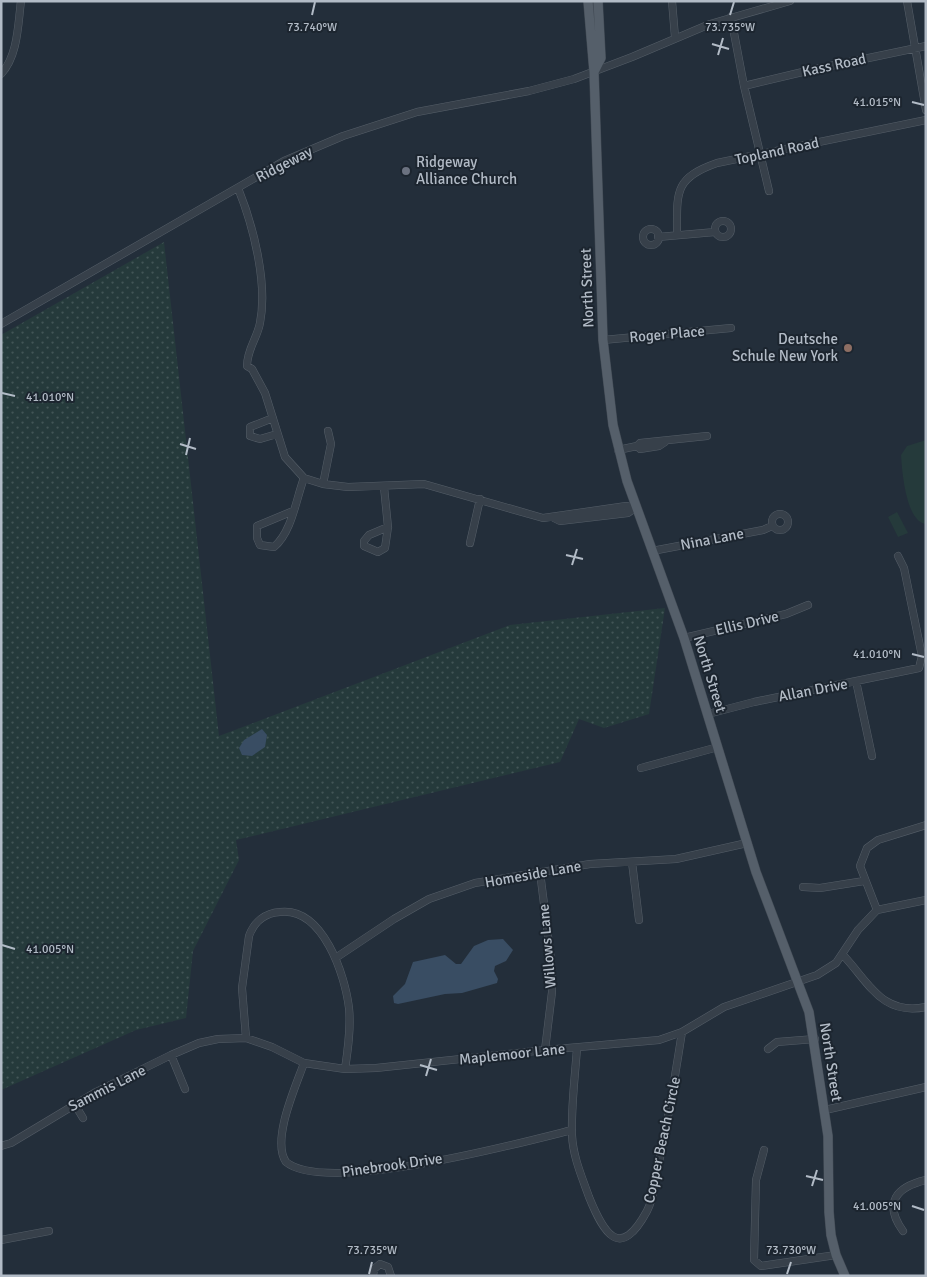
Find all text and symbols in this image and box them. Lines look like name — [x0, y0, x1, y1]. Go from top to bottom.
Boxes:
text: 73.740°W — [287, 20, 337, 35]
text: 73.735°W — [705, 20, 755, 35]
street label: Kass Road — [800, 49, 868, 81]
text: 41.015°N — [853, 95, 901, 110]
street label: Topland Road — [733, 133, 821, 169]
street label: Ridgeway — [253, 142, 315, 186]
place label: Ridgeway Alliance Church — [416, 153, 517, 188]
marker: Ridgeway Alliance Church — [400, 165, 412, 177]
street label: North Street — [577, 248, 597, 328]
street label: Roger Place — [628, 322, 706, 346]
place label: Deutsche Schule New York — [732, 330, 838, 365]
marker: Deutsche Schule New York — [842, 342, 854, 354]
text: 41.010°N — [26, 390, 74, 405]
street label: Nina Lane — [679, 524, 745, 554]
street label: Ellis Drive — [714, 607, 780, 639]
street label: North Street — [690, 633, 730, 715]
text: 41.010°N — [853, 647, 901, 662]
street label: Allan Drive — [777, 674, 849, 706]
street label: Homeside Lane — [483, 857, 583, 891]
street label: Willows Lane — [534, 903, 560, 989]
text: 41.005°N — [26, 942, 74, 957]
street label: North Street — [816, 1021, 846, 1103]
street label: Maplemoor Lane — [458, 1039, 566, 1069]
street label: Sammis Lane — [65, 1061, 149, 1115]
street label: Copper Beach Circle — [640, 1075, 684, 1205]
street label: Pinebrook Drive — [341, 1149, 443, 1181]
text: 41.005°N — [853, 1199, 901, 1214]
text: 73.735°W — [347, 1243, 397, 1258]
text: 73.730°W — [766, 1243, 816, 1258]

